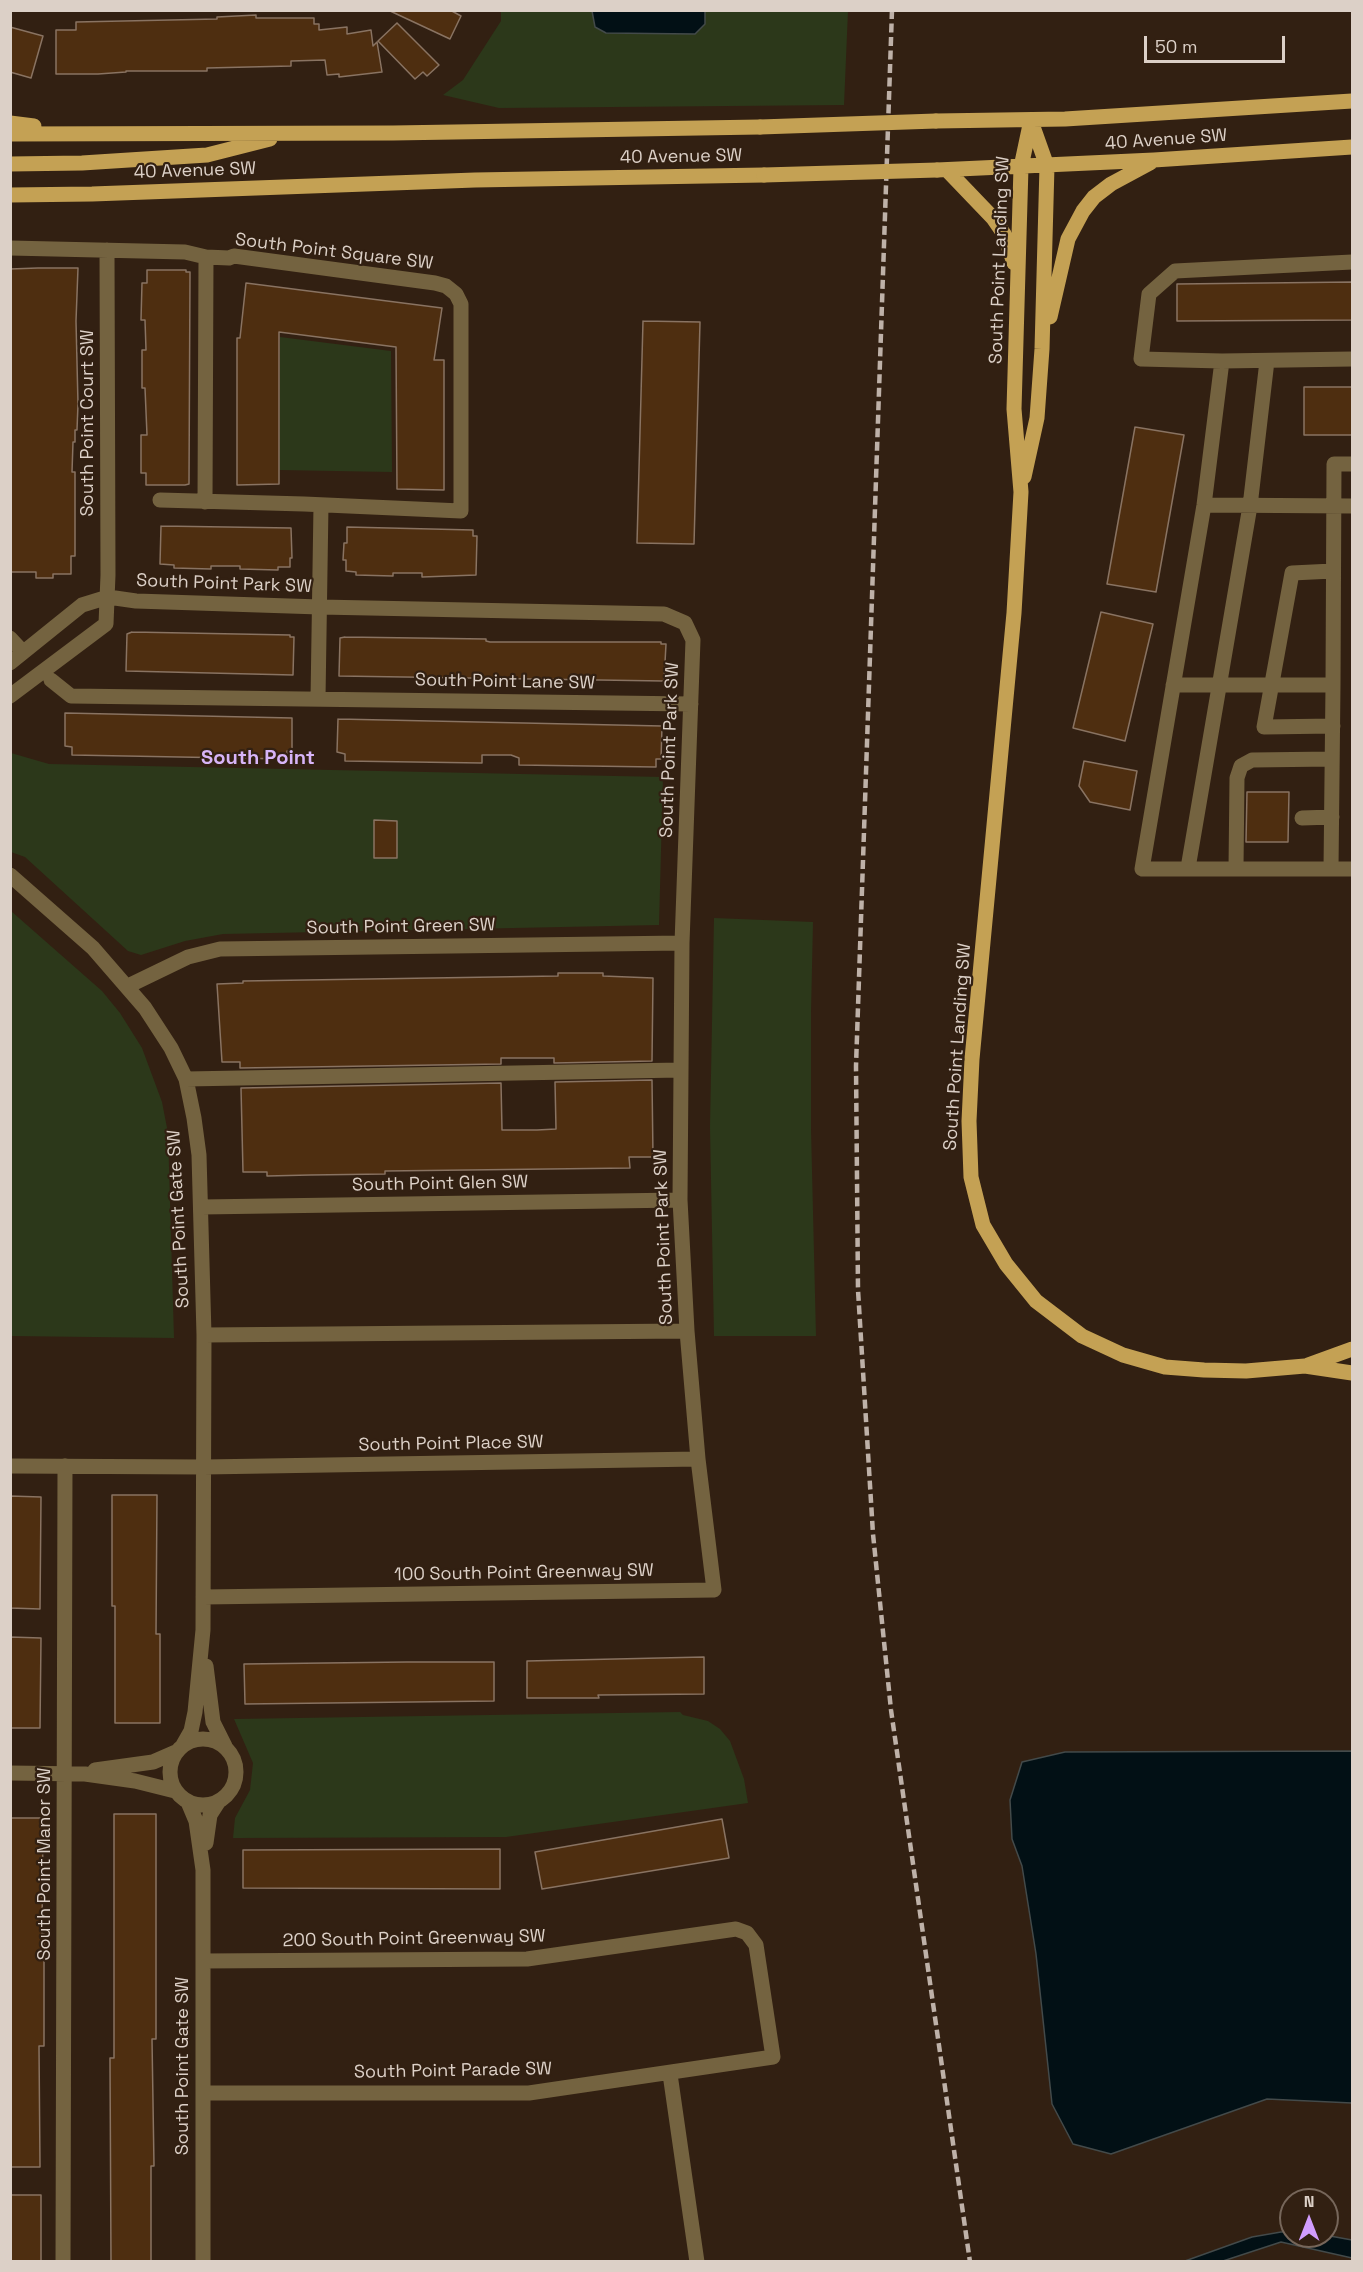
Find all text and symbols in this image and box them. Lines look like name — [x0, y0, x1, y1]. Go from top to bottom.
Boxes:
scale bar — [1147, 24, 1288, 62]
text: 50 m — [1155, 35, 1197, 58]
street label: 40 Avenue SW — [1104, 125, 1228, 155]
street label: 40 Avenue SW — [620, 145, 742, 169]
street label: South Point Landing SW — [986, 156, 1014, 364]
street label: 40 Avenue SW — [133, 158, 257, 184]
street label: South Point Square SW — [234, 229, 434, 275]
street label: South Point Court SW — [77, 329, 99, 517]
street label: South Point Park SW — [136, 570, 312, 598]
street label: South Point Park SW — [656, 662, 684, 838]
street label: South Point Lane SW — [415, 670, 595, 694]
district label: South Point — [201, 747, 315, 771]
street label: South Point Green SW — [306, 915, 496, 939]
street label: South Point Landing SW — [940, 942, 976, 1152]
street label: South Point Gate SW — [164, 1129, 194, 1309]
street label: South Point Park SW — [650, 1149, 678, 1325]
street label: South Point Glen SW — [352, 1172, 528, 1196]
street label: South Point Place SW — [358, 1432, 544, 1456]
street label: 100 South Point Greenway SW — [394, 1560, 654, 1586]
street label: South Point Manor SW — [34, 1767, 56, 1961]
street label: 200 South Point Greenway SW — [282, 1926, 546, 1952]
street label: South Point Gate SW — [172, 1977, 194, 2155]
street label: South Point Parade SW — [354, 2058, 552, 2084]
north arrow — [1279, 2188, 1339, 2248]
text: N — [1304, 2191, 1314, 2212]

